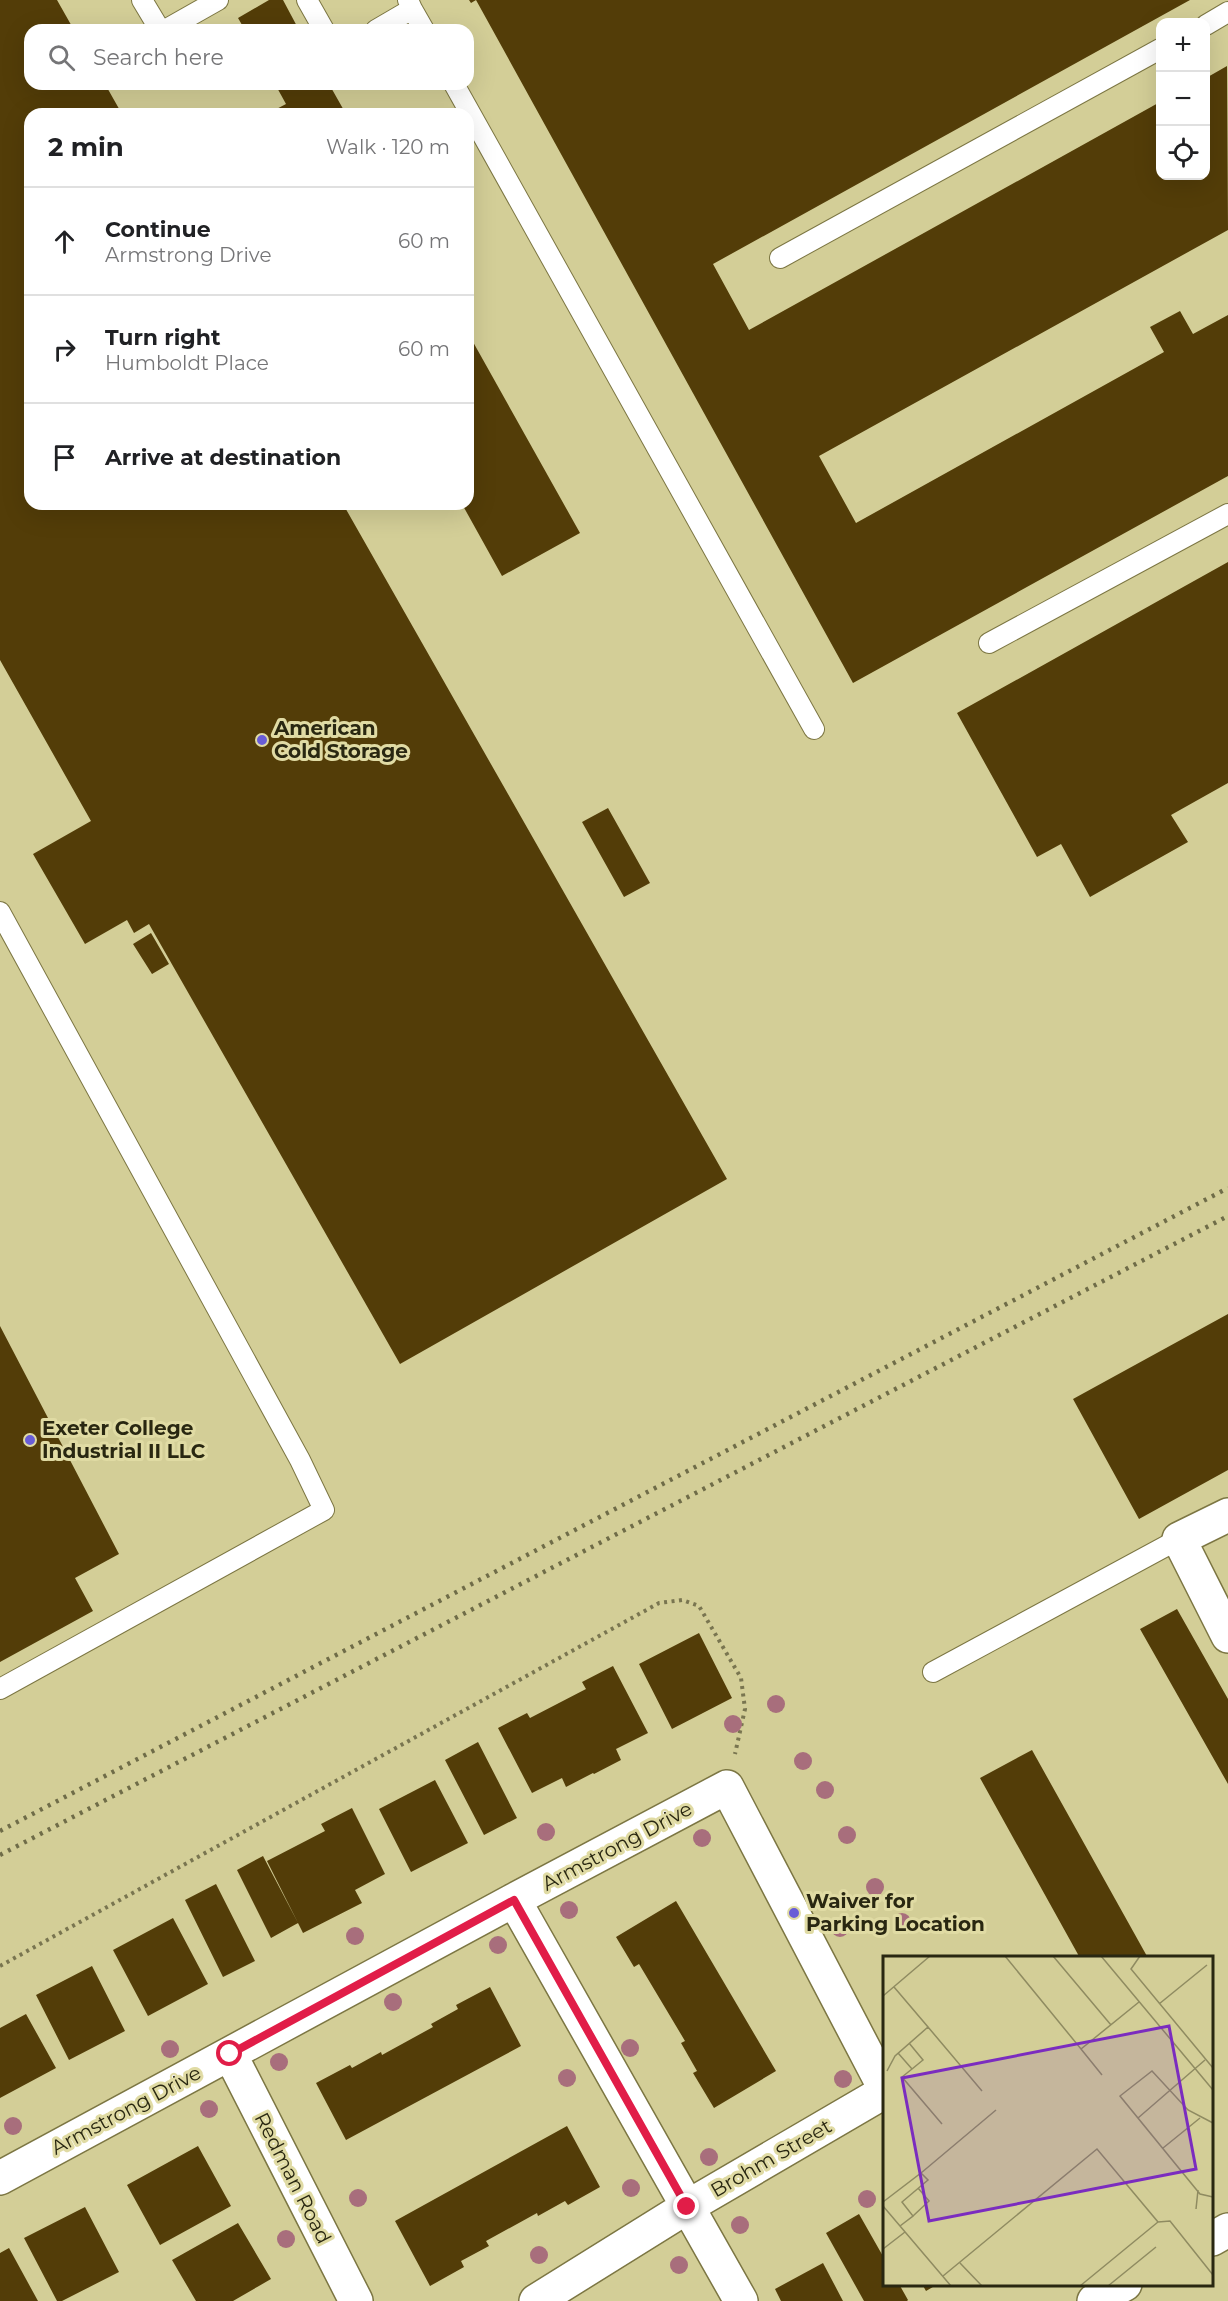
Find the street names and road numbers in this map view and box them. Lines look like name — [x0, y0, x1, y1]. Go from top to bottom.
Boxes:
street label: Armstrong Drive — [538, 1796, 696, 1896]
street label: Armstrong Drive — [47, 2060, 205, 2160]
street label: Redman Road — [250, 2108, 336, 2248]
street label: Brohm Street — [706, 2114, 836, 2202]

